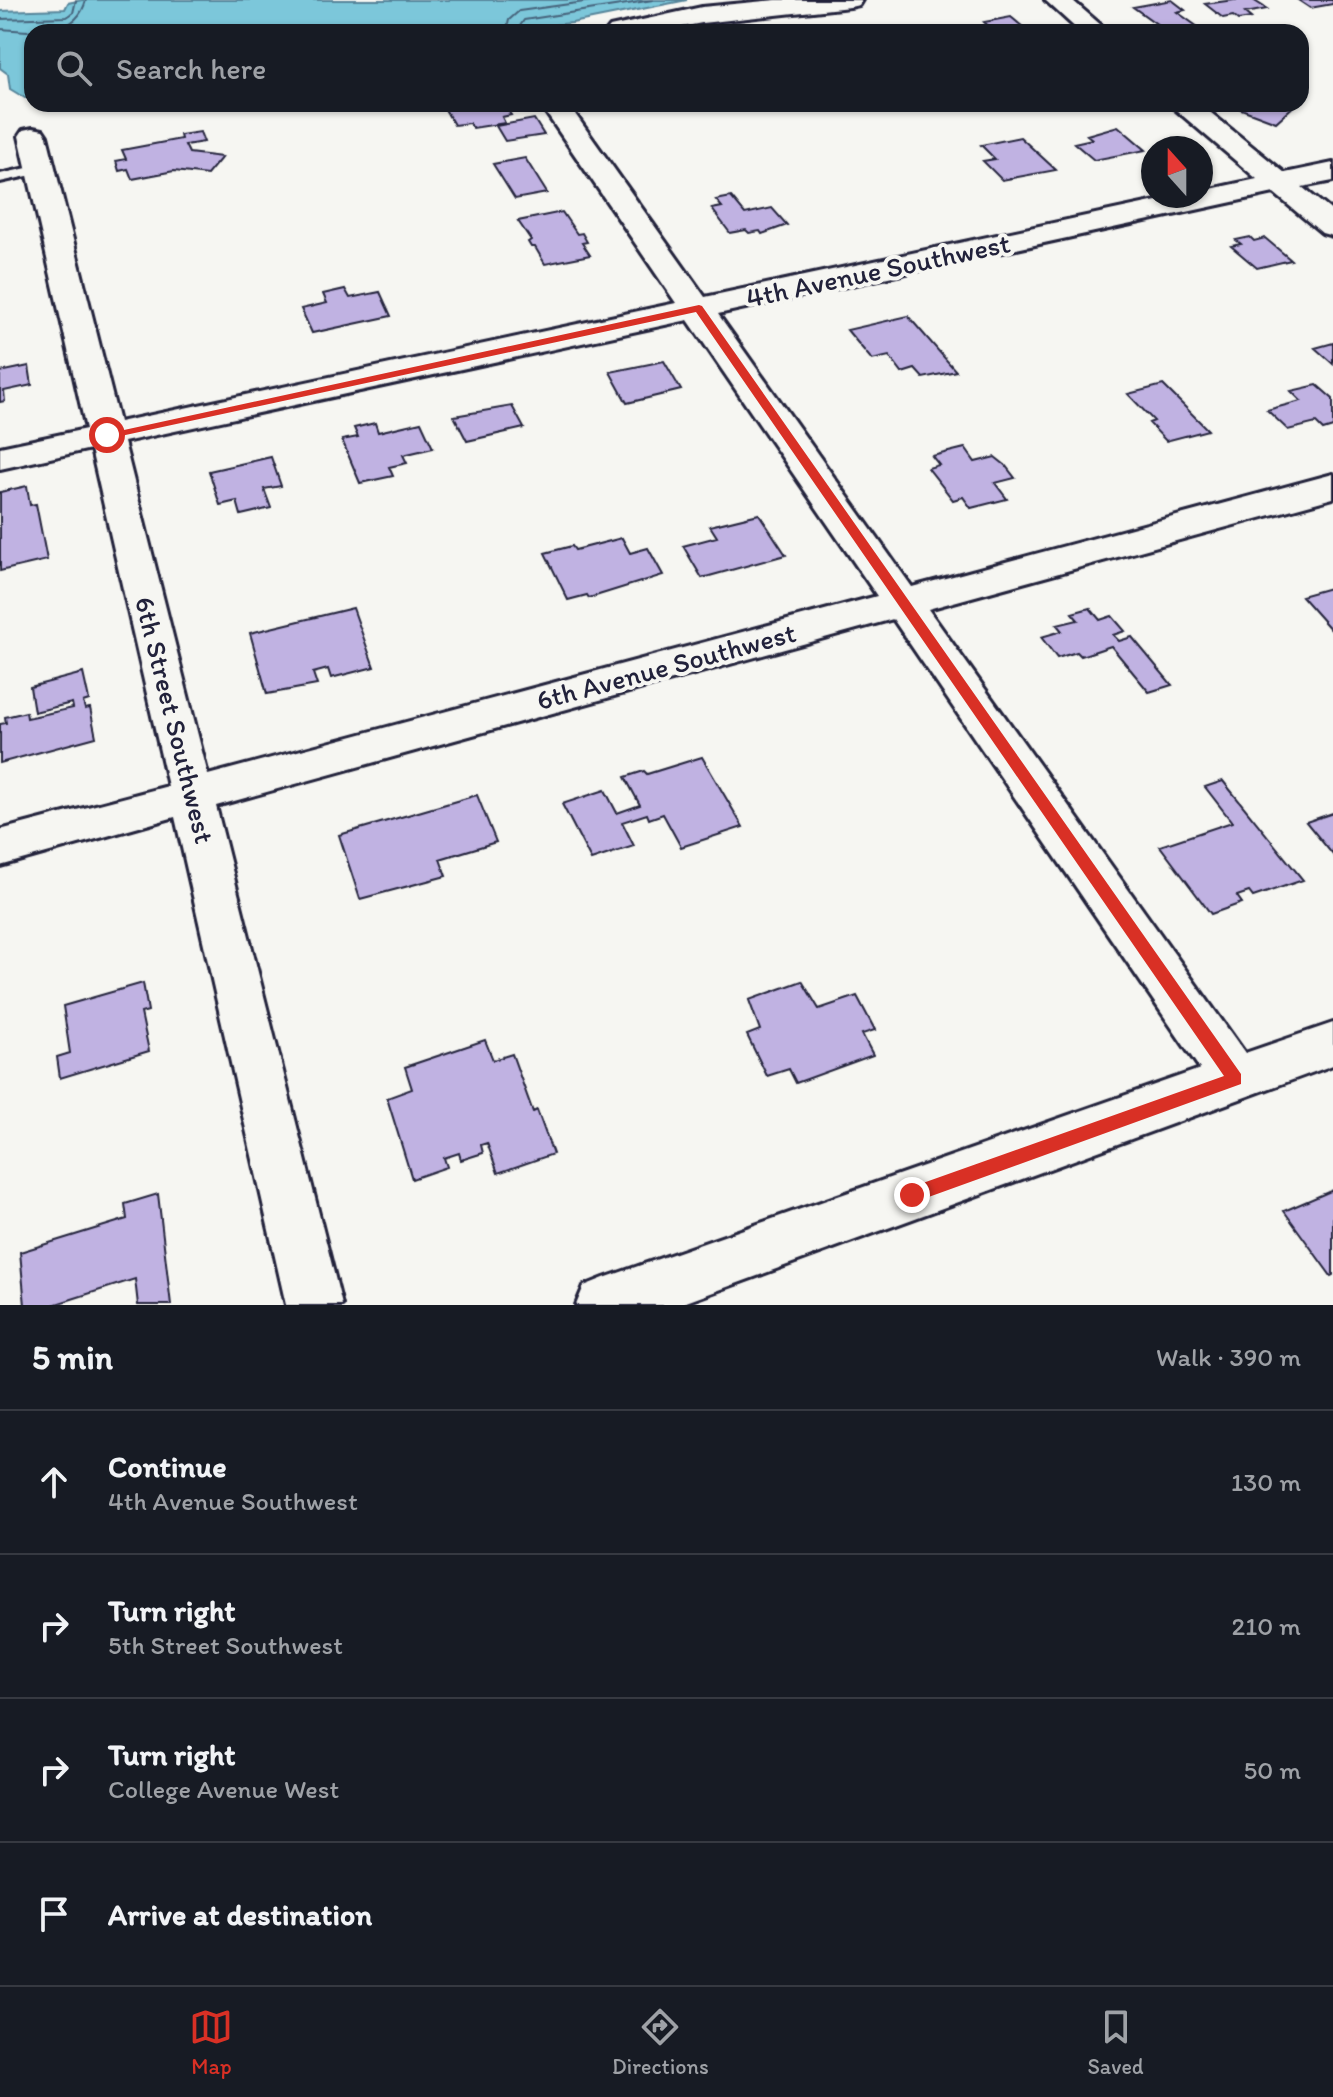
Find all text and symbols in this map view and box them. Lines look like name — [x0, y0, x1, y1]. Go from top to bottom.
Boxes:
search box — [24, 24, 1309, 112]
icon: search — [52, 46, 96, 90]
text: Search here — [116, 50, 266, 87]
north arrow — [1141, 136, 1213, 208]
street label: 4th Avenue Southwest — [743, 225, 1013, 315]
route start — [89, 417, 125, 453]
street label: 6th Street Southwest — [128, 593, 222, 847]
street label: 6th Avenue Southwest — [533, 615, 799, 717]
route end — [894, 1177, 930, 1213]
text: 5 min — [32, 1337, 113, 1378]
text: Walk · 390 m — [1156, 1341, 1301, 1373]
text: Continue — [108, 1448, 227, 1485]
icon: ahead — [32, 1460, 76, 1504]
text: 130 m — [1231, 1466, 1301, 1498]
text: 4th Avenue Southwest — [108, 1485, 358, 1517]
text: Turn right — [108, 1592, 236, 1629]
icon: right — [32, 1604, 76, 1648]
text: 210 m — [1232, 1610, 1301, 1642]
text: 5th Street Southwest — [108, 1629, 343, 1661]
text: Turn right — [108, 1736, 236, 1773]
icon: right — [32, 1748, 76, 1792]
text: 50 m — [1244, 1754, 1301, 1786]
text: College Avenue West — [108, 1773, 339, 1805]
icon: arrive — [32, 1892, 76, 1936]
text: Arrive at destination — [108, 1896, 372, 1933]
tab: Map — [189, 2005, 233, 2080]
tab: Directions — [612, 2005, 709, 2080]
tab: Saved — [1087, 2005, 1144, 2080]

